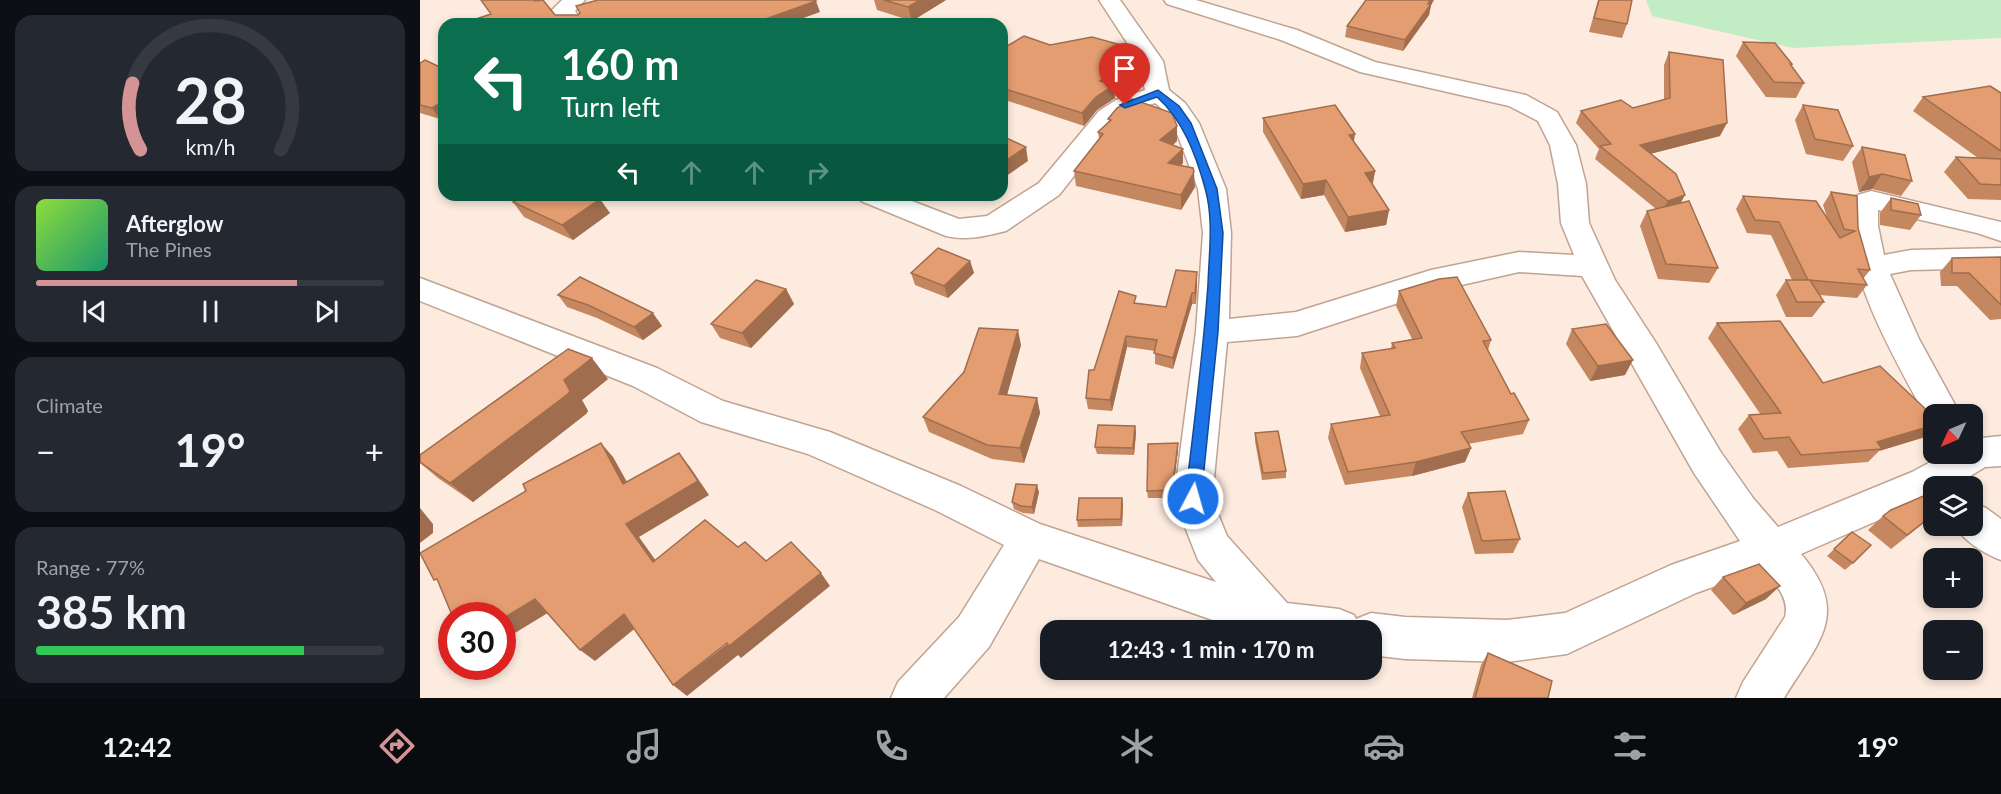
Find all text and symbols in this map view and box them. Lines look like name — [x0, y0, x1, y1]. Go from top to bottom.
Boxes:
text: 160 m — [561, 39, 679, 89]
icon: left — [462, 42, 540, 120]
pin — [1099, 43, 1150, 105]
icon: arrive — [1108, 52, 1141, 85]
text: 28 — [174, 62, 246, 137]
text: Turn left — [561, 90, 660, 123]
text: km/h — [185, 134, 235, 160]
icon: left — [612, 156, 645, 189]
icon: ahead — [675, 156, 708, 189]
icon: ahead — [738, 156, 771, 189]
icon: right — [801, 156, 834, 189]
text: Afterglow — [126, 210, 223, 237]
text: The Pines — [126, 237, 212, 261]
icon: previous — [78, 295, 111, 328]
icon: pause — [194, 295, 227, 328]
icon: next — [310, 295, 343, 328]
text: Climate — [36, 393, 103, 417]
north arrow — [1923, 404, 1983, 464]
map controls — [1923, 404, 1983, 680]
text: 19° — [175, 423, 245, 477]
text: − — [36, 431, 55, 471]
text: + — [365, 431, 384, 471]
position arrow — [1161, 467, 1225, 531]
button: layers — [1923, 476, 1983, 536]
button: + — [1923, 548, 1983, 608]
text: Range · 77% — [36, 555, 145, 579]
text: 385 km — [36, 585, 187, 639]
speed limit sign: 30 — [438, 602, 516, 680]
button: − — [1923, 620, 1983, 680]
text: 12:43 · 1 min · 170 m — [1108, 636, 1314, 663]
icon: directions — [376, 725, 418, 767]
icon: music — [623, 725, 665, 767]
icon: phone — [870, 725, 912, 767]
icon: climate — [1116, 725, 1158, 767]
icon: car — [1363, 725, 1405, 767]
icon: filters — [1609, 725, 1651, 767]
text: 12:42 — [102, 730, 172, 763]
text: 19° — [1856, 730, 1899, 763]

